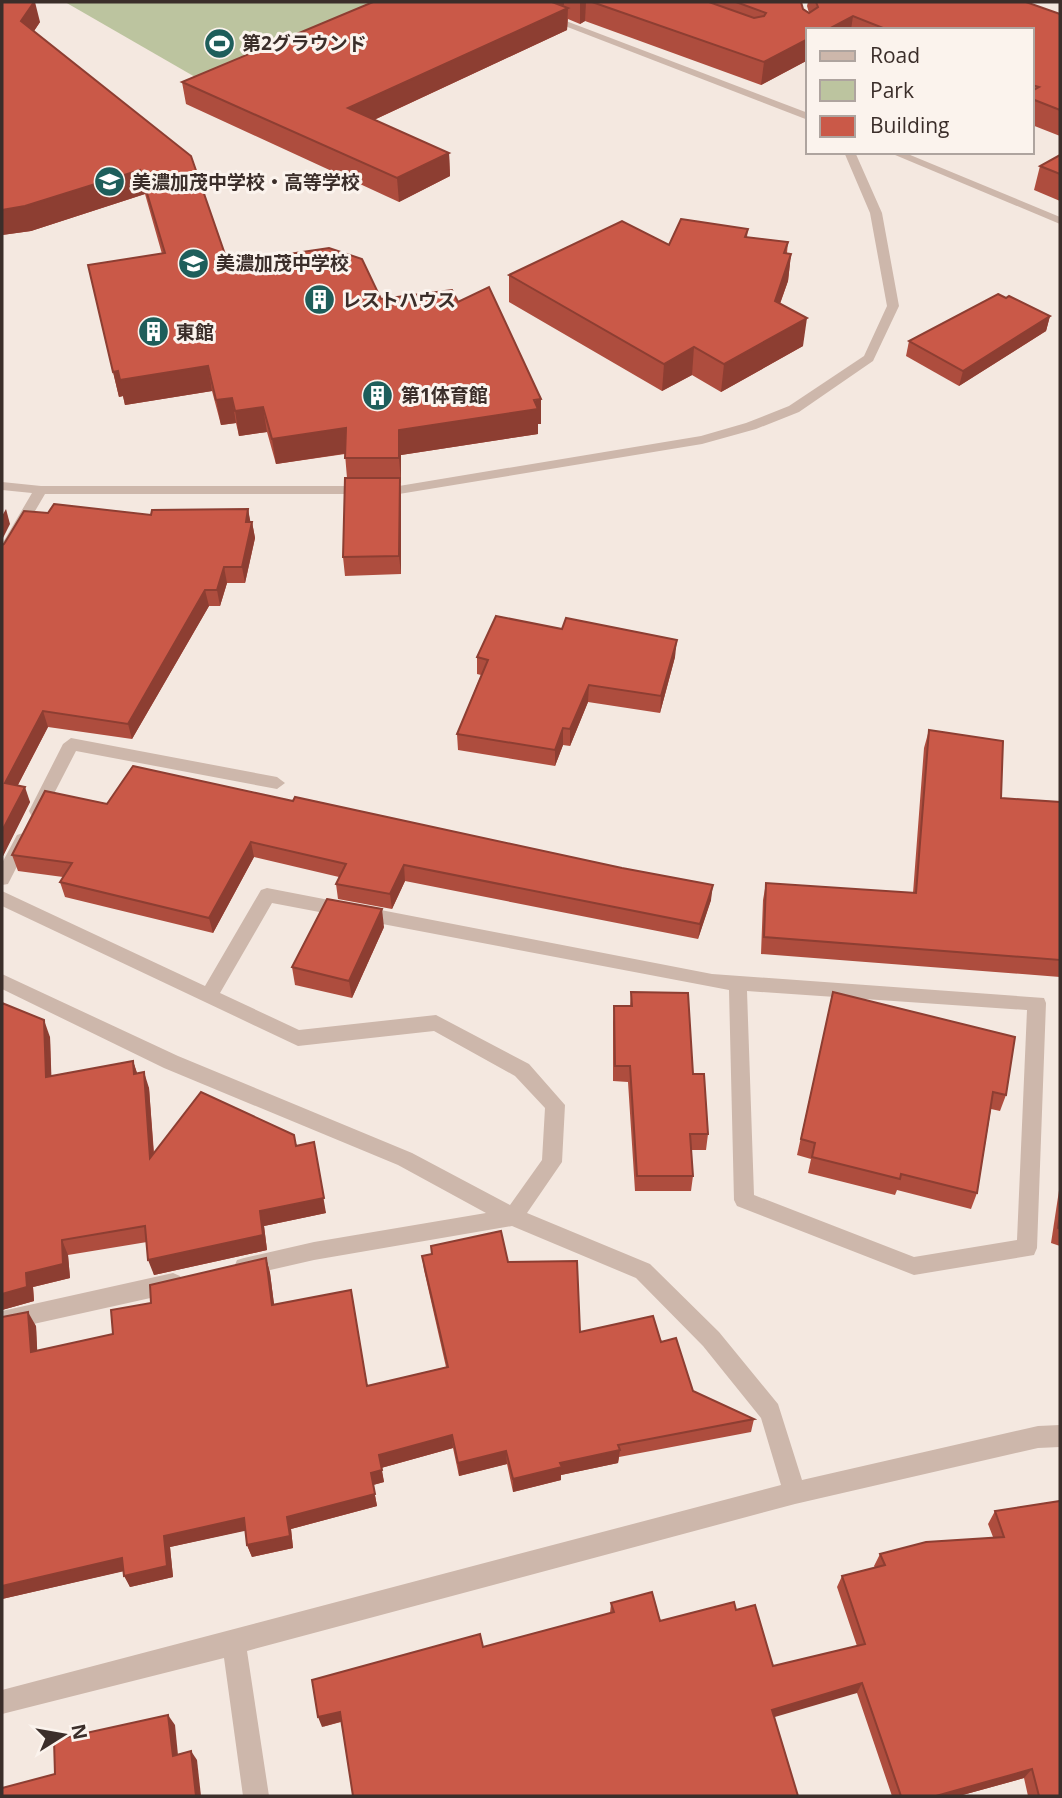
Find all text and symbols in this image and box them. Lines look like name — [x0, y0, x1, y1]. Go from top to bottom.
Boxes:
sports icon: 第2グラウンド — [202, 26, 236, 60]
legend — [806, 28, 1034, 154]
place label: 第2グラウンド — [242, 30, 367, 56]
text: Road — [870, 41, 920, 69]
text: Park — [870, 76, 914, 104]
text: Building — [870, 111, 949, 139]
school or university icon: 美濃加茂中学校・高等学校 — [92, 165, 126, 199]
place label: 美濃加茂中学校・高等学校 — [132, 169, 360, 195]
school or university icon: 美濃加茂中学校 — [176, 246, 210, 280]
place label: 美濃加茂中学校 — [216, 250, 349, 276]
building icon: レストハウス — [302, 283, 336, 317]
place label: レストハウス — [342, 287, 456, 313]
building icon: 東館 — [136, 315, 170, 349]
place label: 東館 — [176, 319, 214, 345]
building icon: 第1体育館 — [361, 378, 395, 412]
place label: 第1体育館 — [401, 382, 488, 408]
north arrow — [28, 1700, 98, 1770]
text: N — [65, 1722, 94, 1742]

